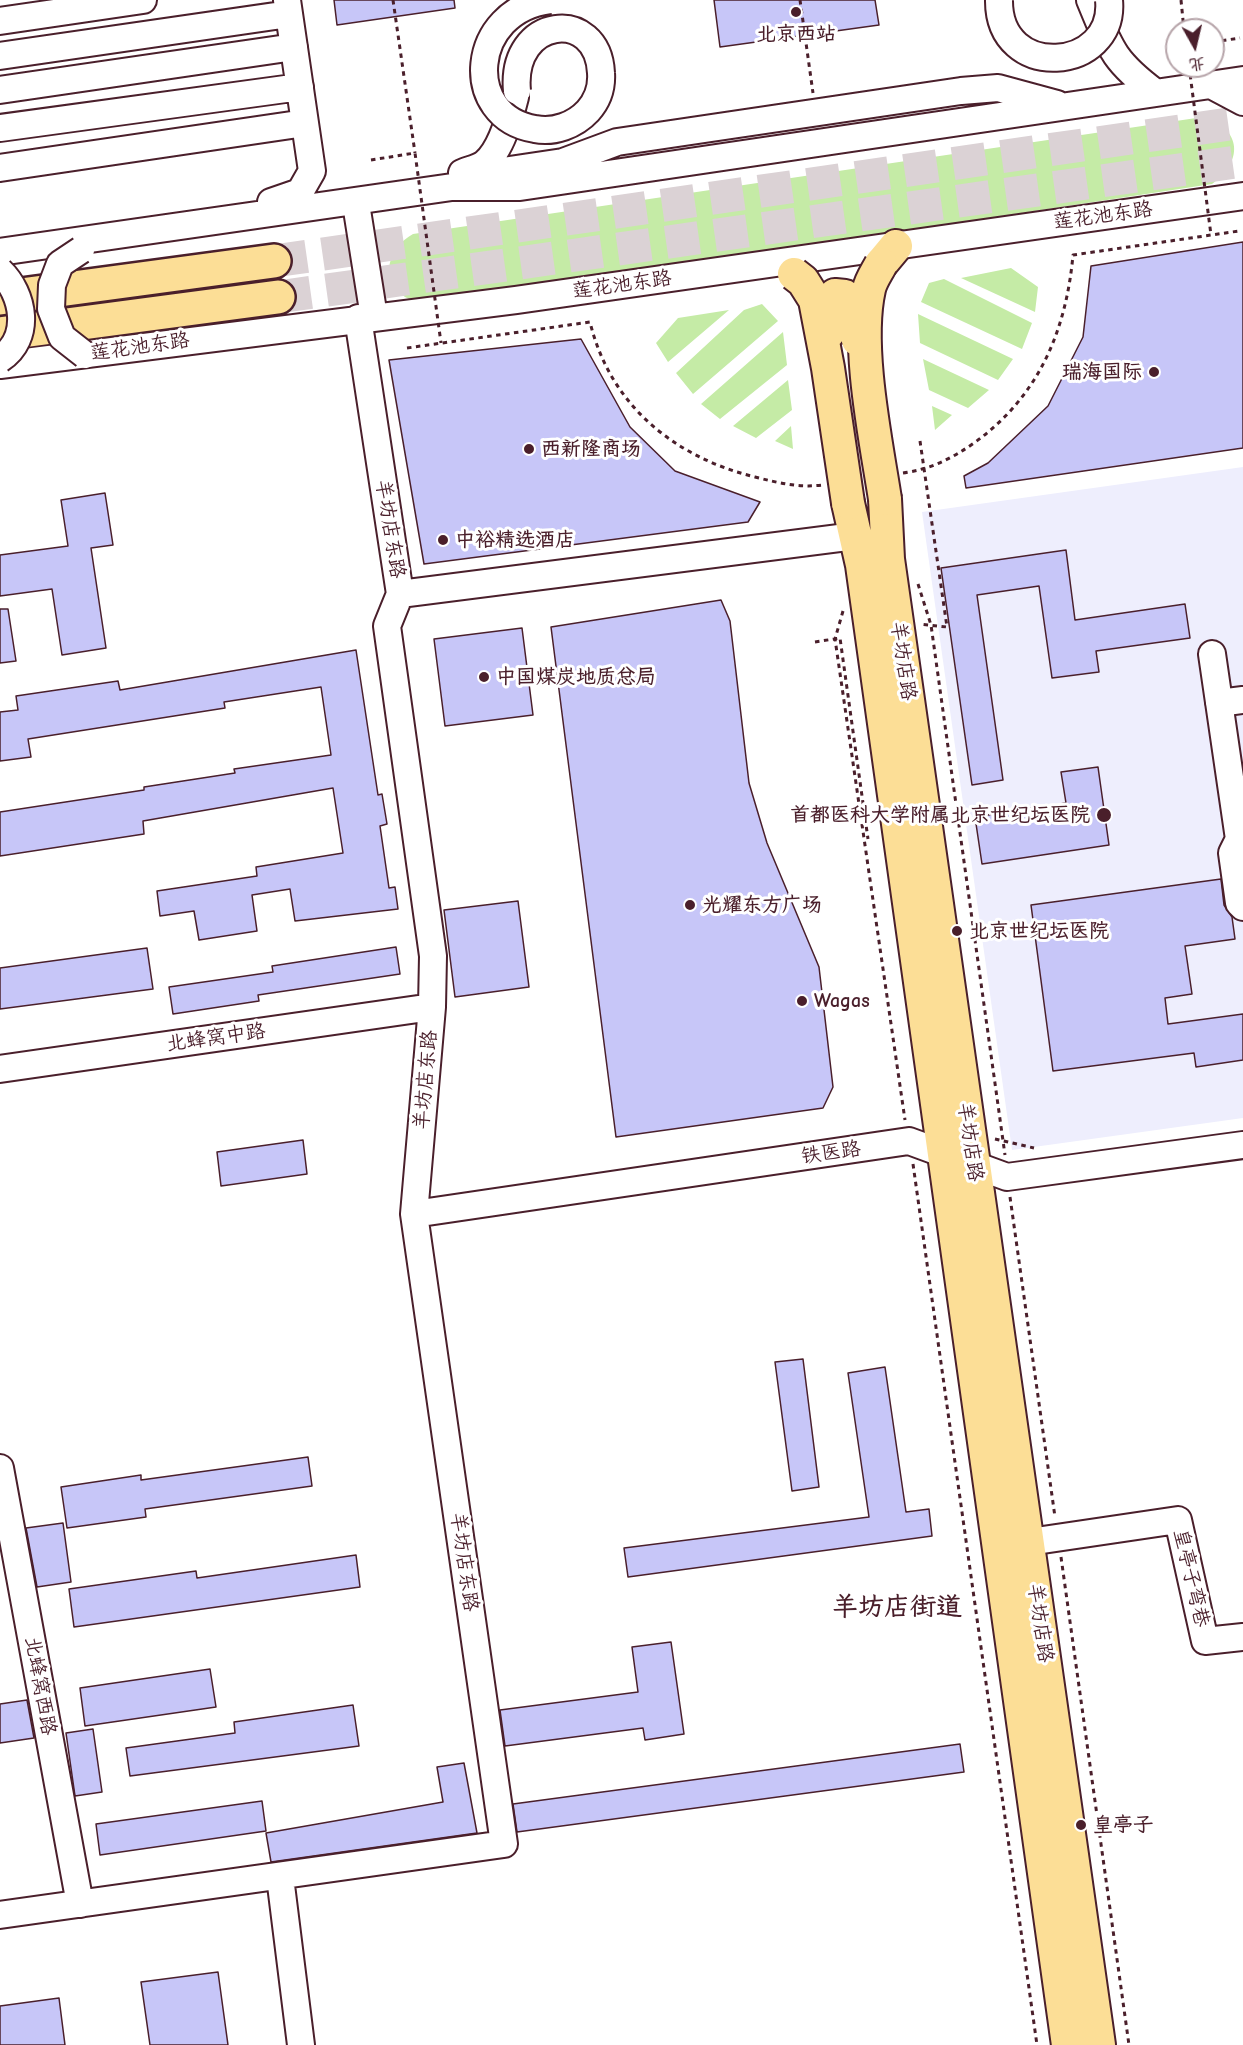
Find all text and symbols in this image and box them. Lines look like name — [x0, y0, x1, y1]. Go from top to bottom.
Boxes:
marker: 北京西站 — [789, 5, 803, 19]
north arrow — [1165, 18, 1225, 78]
place label: 北京西站 — [756, 22, 836, 46]
text: 北 — [1188, 54, 1206, 74]
street label: 莲花池东路 — [1052, 197, 1154, 235]
street label: 莲花池东路 — [571, 266, 673, 304]
street label: 莲花池东路 — [89, 328, 191, 366]
place label: 瑞海国际 — [1062, 360, 1142, 384]
marker: 瑞海国际 — [1147, 365, 1161, 379]
place label: 西新隆商场 — [541, 437, 641, 461]
marker: 西新隆商场 — [522, 442, 536, 456]
street label: 羊坊店东路 — [370, 478, 410, 580]
place label: 中裕精选酒店 — [455, 528, 575, 552]
marker: 中裕精选酒店 — [436, 533, 450, 547]
street label: 羊坊店路 — [886, 620, 920, 702]
place label: 中国煤炭地质总局 — [496, 665, 656, 689]
marker: 中国煤炭地质总局 — [477, 670, 491, 684]
place label: 首都医科大学附属北京世纪坛医院 — [790, 803, 1090, 827]
marker: 首都医科大学附属北京世纪坛医院 — [1095, 806, 1113, 824]
place label: 光耀东方广场 — [702, 893, 822, 917]
marker: 光耀东方广场 — [683, 898, 697, 912]
place label: 北京世纪坛医院 — [969, 919, 1109, 943]
marker: 北京世纪坛医院 — [950, 924, 964, 938]
place label: Wagas — [814, 989, 870, 1013]
marker: Wagas — [795, 994, 809, 1008]
street label: 北蜂窝中路 — [165, 1019, 267, 1057]
street label: 羊坊店东路 — [410, 1029, 442, 1131]
street label: 羊坊店路 — [953, 1101, 987, 1183]
street label: 铁医路 — [800, 1137, 862, 1169]
street label: 羊坊店东路 — [445, 1511, 483, 1613]
street label: 皇亭子弯巷 — [1168, 1527, 1214, 1629]
street label: 羊坊店路 — [1023, 1582, 1057, 1664]
district label: 羊坊店街道 — [832, 1592, 962, 1624]
street label: 北蜂窝西路 — [19, 1635, 61, 1737]
place label: 皇亭子 — [1093, 1813, 1153, 1837]
marker: 皇亭子 — [1074, 1818, 1088, 1832]

